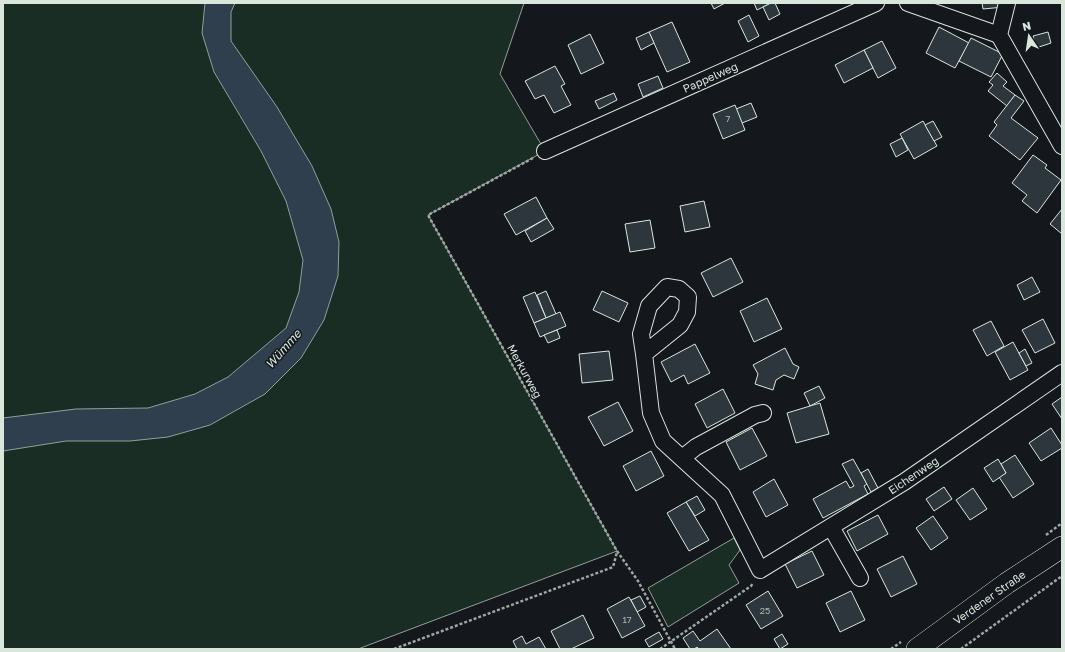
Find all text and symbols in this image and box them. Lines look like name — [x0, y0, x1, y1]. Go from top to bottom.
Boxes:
north arrow — [1009, 16, 1049, 56]
text: N — [1021, 18, 1032, 33]
street label: Pappelweg — [681, 59, 739, 95]
house number: 7 — [726, 113, 731, 124]
water label: Wümme — [262, 326, 305, 372]
street label: Merkurweg — [505, 342, 545, 400]
street label: Eichenweg — [886, 454, 940, 496]
street label: Verdener Straße — [950, 567, 1028, 627]
house number: 25 — [760, 605, 770, 616]
house number: 17 — [622, 614, 632, 625]

